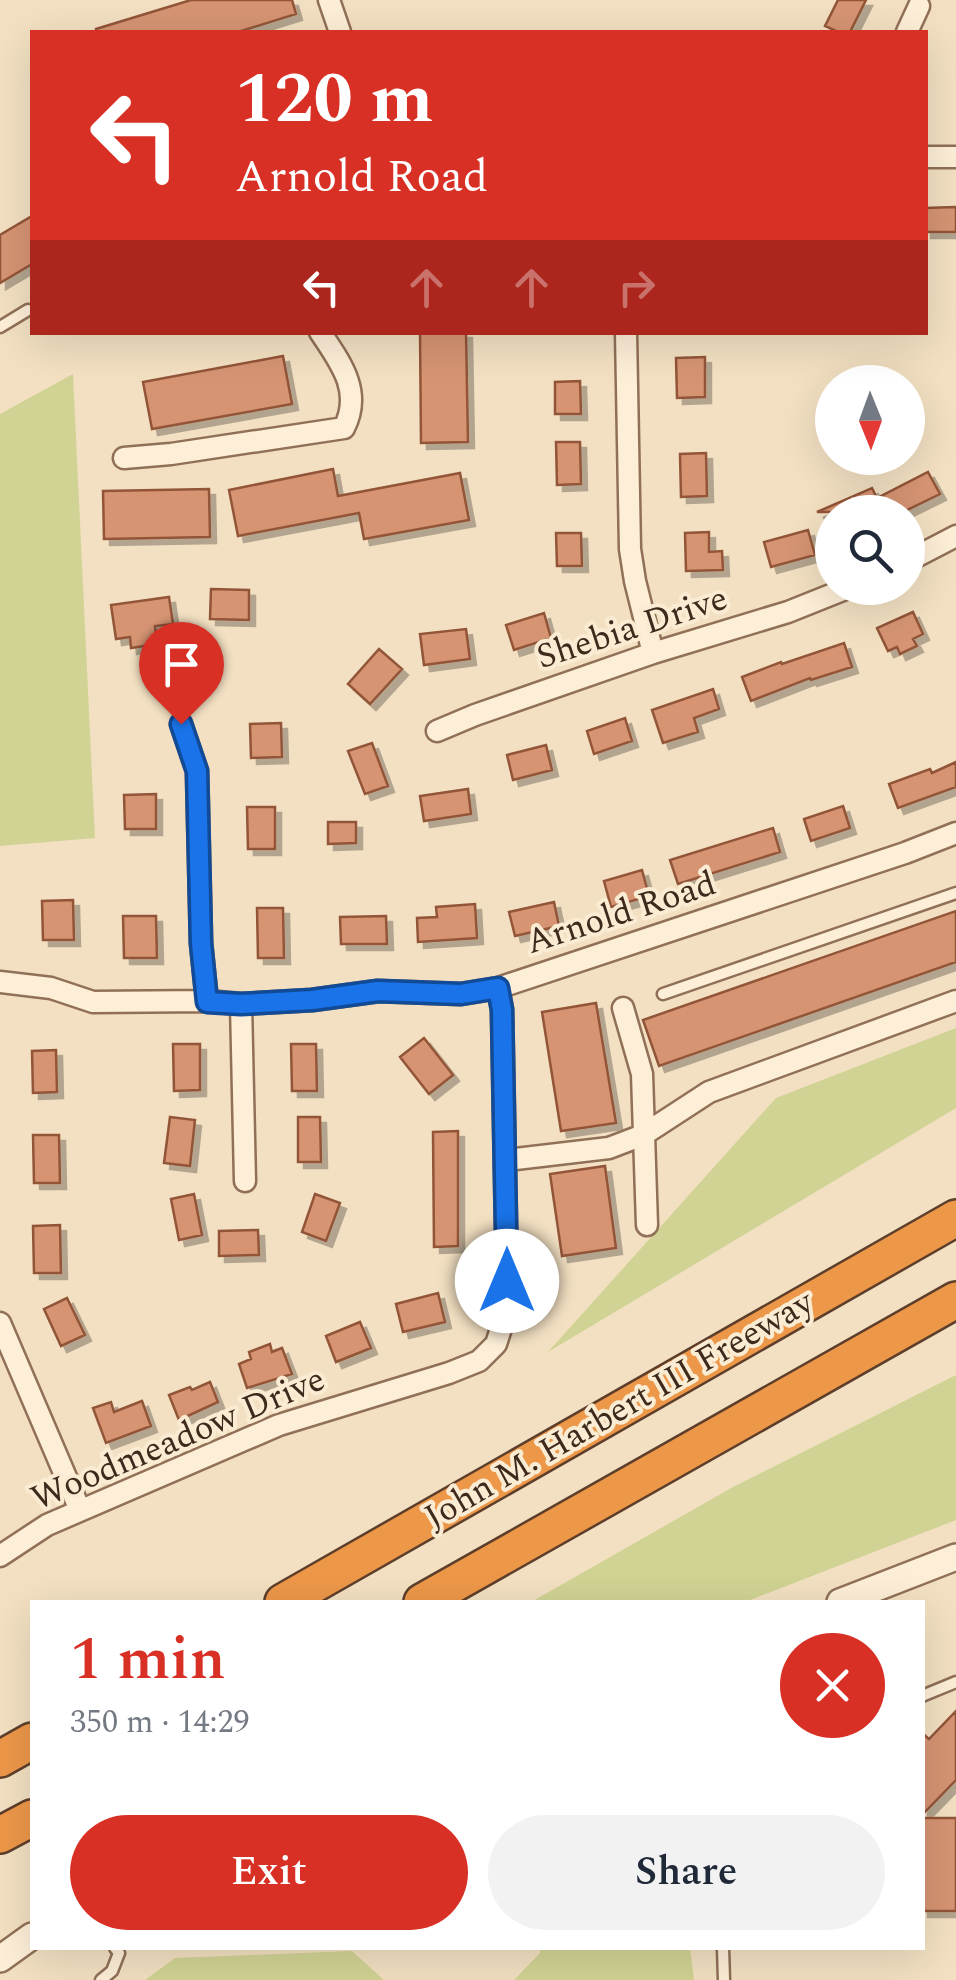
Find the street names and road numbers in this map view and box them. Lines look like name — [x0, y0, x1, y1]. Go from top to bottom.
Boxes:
street label: Shebia Drive — [530, 572, 734, 684]
street label: Arnold Road — [519, 857, 723, 969]
street label: John M. Harbert III Freeway — [415, 1276, 824, 1543]
street label: Woodmeadow Drive — [23, 1353, 333, 1525]

